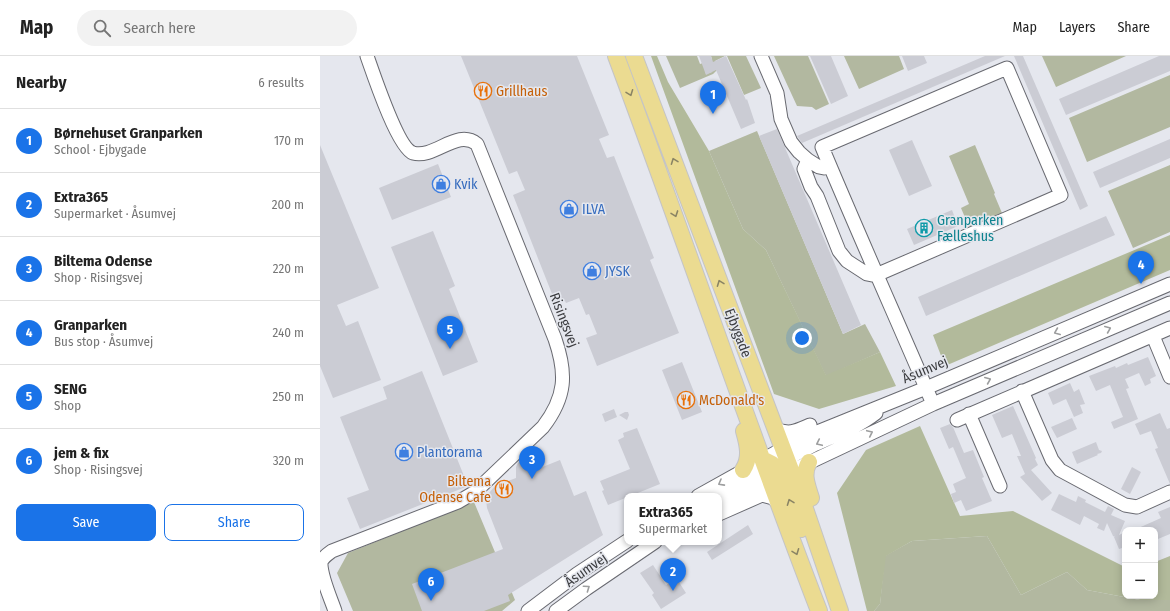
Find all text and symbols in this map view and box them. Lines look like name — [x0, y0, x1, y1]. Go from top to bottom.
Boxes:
search box — [77, 10, 357, 46]
text: Map — [20, 16, 53, 39]
icon: search — [91, 17, 113, 39]
text: Search here — [123, 19, 196, 37]
text: Map — [1013, 19, 1037, 36]
text: Layers — [1059, 19, 1095, 36]
text: Share — [1117, 19, 1150, 36]
text: Nearby — [16, 72, 67, 93]
text: 6 results — [258, 75, 304, 90]
restaurant icon: Grillhaus — [473, 81, 493, 101]
pin: 1 — [700, 81, 726, 114]
place label: Grillhaus — [496, 83, 547, 100]
one-way arrow — [625, 89, 633, 96]
text: Børnehuset Granparken — [54, 124, 203, 142]
text: 1 — [26, 133, 32, 148]
text: 170 m — [274, 133, 304, 148]
text: School · Ejbygade — [54, 142, 146, 157]
one-way arrow — [670, 158, 678, 165]
shop icon: Kvik — [431, 174, 451, 194]
place label: Kvik — [454, 176, 478, 193]
text: Extra365 — [54, 188, 108, 206]
text: 2 — [26, 197, 32, 212]
text: 200 m — [272, 197, 304, 212]
shop icon: ILVA — [559, 199, 579, 219]
place label: ILVA — [582, 201, 606, 218]
text: Supermarket · Åsumvej — [54, 206, 176, 221]
one-way arrow — [670, 211, 679, 218]
place label: Granparken Fælleshus — [937, 212, 1003, 245]
building icon: Granparken Fælleshus — [914, 218, 934, 238]
pin: 4 — [1128, 251, 1154, 284]
text: Biltema Odense — [54, 252, 152, 270]
text: 3 — [26, 261, 32, 276]
text: 220 m — [273, 261, 304, 276]
shop icon: JYSK — [582, 261, 602, 281]
place label: JYSK — [605, 263, 630, 280]
text: Shop · Risingsvej — [54, 270, 143, 285]
one-way arrow — [716, 279, 724, 286]
street label: Risingsvej — [546, 290, 582, 350]
street label: Ejbygade — [721, 306, 755, 360]
text: Granparken — [54, 316, 127, 334]
pin: 5 — [437, 316, 463, 349]
text: 4 — [26, 325, 32, 340]
text: 240 m — [272, 325, 304, 340]
one-way arrow — [1104, 326, 1111, 334]
your location — [792, 328, 812, 348]
one-way arrow — [1053, 328, 1060, 336]
text: Bus stop · Åsumvej — [54, 334, 153, 349]
street label: Åsumvej — [899, 352, 950, 387]
one-way arrow — [984, 377, 992, 385]
text: SENG — [54, 380, 87, 398]
text: 5 — [26, 389, 32, 404]
text: 250 m — [272, 389, 304, 404]
restaurant icon: McDonald's — [676, 390, 696, 410]
place label: McDonald's — [699, 392, 764, 409]
text: Shop — [54, 398, 81, 413]
one-way arrow — [866, 430, 873, 438]
one-way arrow — [815, 438, 823, 446]
shop icon: Plantorama — [394, 442, 414, 462]
text: jem & fix — [54, 444, 109, 462]
place label: Plantorama — [417, 444, 483, 461]
pin: 3 — [519, 446, 545, 479]
text: 6 — [26, 453, 32, 468]
text: 320 m — [273, 453, 304, 468]
text: Shop · Risingsvej — [54, 462, 143, 477]
place label: Biltema Odense Cafe — [419, 473, 491, 506]
restaurant icon: Biltema Odense Cafe — [494, 479, 514, 499]
one-way arrow — [717, 479, 725, 486]
popup — [624, 493, 722, 545]
one-way arrow — [787, 498, 795, 506]
text: Extra365 — [639, 503, 693, 521]
button: Save — [16, 504, 156, 541]
button: Share — [164, 504, 304, 541]
text: Supermarket — [639, 521, 707, 536]
map controls — [1122, 527, 1158, 599]
button: + — [1122, 527, 1158, 563]
street label: Åsumvej — [561, 548, 611, 591]
one-way arrow — [792, 548, 800, 555]
pin: 2 — [660, 558, 686, 591]
button: − — [1122, 563, 1158, 599]
pin: 6 — [418, 568, 444, 601]
one-way arrow — [583, 586, 590, 593]

